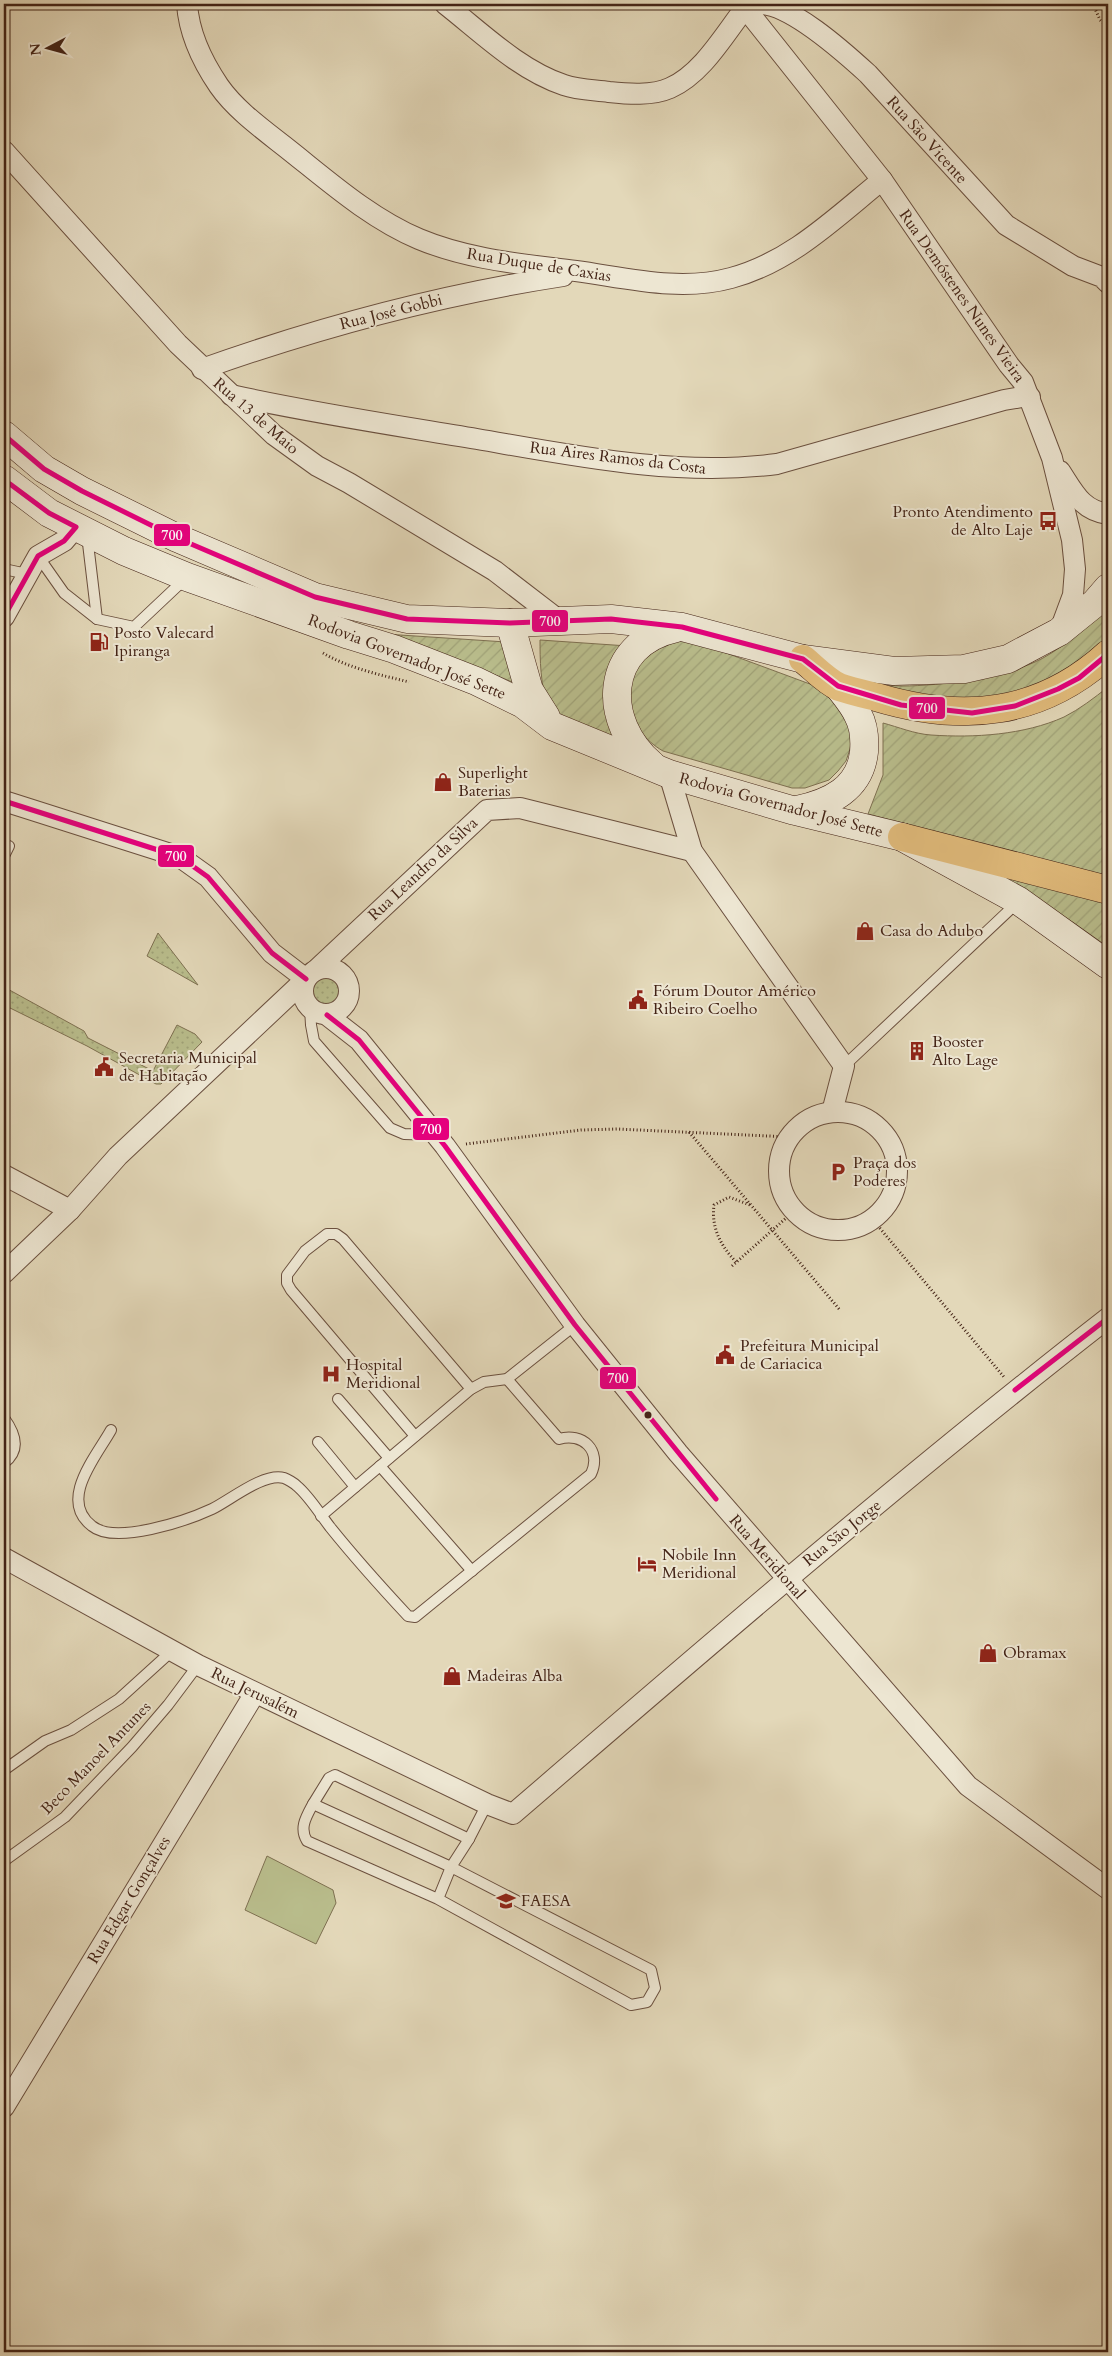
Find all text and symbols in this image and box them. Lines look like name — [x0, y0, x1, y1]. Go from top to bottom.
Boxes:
north arrow — [22, 22, 72, 72]
text: N — [25, 42, 46, 56]
street label: Rua São Vicente — [882, 91, 972, 189]
street label: Rua Demóstenes Nunes Vieira — [894, 205, 1030, 387]
street label: Rua Duque de Caxias — [465, 243, 613, 287]
street label: Rua José Gobbi — [337, 289, 445, 335]
street label: Rua 13 de Maio — [208, 373, 304, 460]
street label: Rua Aires Ramos da Costa — [529, 436, 707, 480]
place label: Pronto Atendimento de Alto Laje — [893, 501, 1033, 541]
bus stop icon: Pronto Atendimento de Alto Laje — [1037, 510, 1059, 532]
line badge: 700 — [153, 523, 191, 547]
text: 700 — [161, 526, 183, 545]
street label: Rodovia Governador José Sette — [305, 609, 509, 705]
line badge: 700 — [531, 609, 569, 633]
text: 700 — [539, 612, 561, 631]
place label: Posto Valecard Ipiranga — [114, 622, 215, 662]
fuel station icon: Posto Valecard Ipiranga — [88, 631, 110, 653]
line badge: 700 — [908, 696, 946, 720]
text: 700 — [916, 699, 938, 718]
place label: Superlight Baterias — [458, 762, 528, 802]
street label: Rodovia Governador José Sette — [677, 767, 885, 843]
shop icon: Superlight Baterias — [432, 771, 454, 793]
street label: Rua Leandro da Silva — [363, 812, 483, 926]
line badge: 700 — [157, 844, 195, 868]
text: 700 — [165, 847, 187, 866]
shop icon: Casa do Adubo — [854, 920, 876, 942]
place label: Casa do Adubo — [880, 920, 983, 942]
place label: Fórum Doutor Américo Ribeiro Coelho — [653, 980, 816, 1020]
public building icon: Fórum Doutor Américo Ribeiro Coelho — [627, 989, 649, 1011]
place label: Booster Alto Lage — [932, 1031, 998, 1071]
building icon: Booster Alto Lage — [906, 1040, 928, 1062]
place label: Secretaria Municipal de Habitação — [119, 1047, 257, 1087]
public building icon: Secretaria Municipal de Habitação — [93, 1056, 115, 1078]
line badge: 700 — [412, 1117, 450, 1141]
text: 700 — [420, 1120, 442, 1139]
place label: Praça dos Poderes — [853, 1152, 916, 1192]
parking icon: Praça dos Poderes — [827, 1161, 849, 1183]
place label: Prefeitura Municipal de Cariacica — [740, 1335, 879, 1375]
public building icon: Prefeitura Municipal de Cariacica — [714, 1344, 736, 1366]
place label: Hospital Meridional — [346, 1354, 420, 1394]
hospital icon: Hospital Meridional — [320, 1363, 342, 1385]
line badge: 700 — [599, 1366, 637, 1390]
text: 700 — [607, 1369, 629, 1388]
unlabelled marker — [643, 1410, 653, 1420]
street label: Rua São Jorge — [798, 1495, 886, 1571]
street label: Rua Meridional — [724, 1510, 810, 1604]
place label: Nobile Inn Meridional — [662, 1544, 737, 1584]
hotel icon: Nobile Inn Meridional — [636, 1553, 658, 1575]
shop icon: Obramax — [977, 1642, 999, 1664]
place label: Obramax — [1003, 1642, 1067, 1664]
street label: Rua Jerusalém — [207, 1662, 303, 1724]
shop icon: Madeiras Alba — [441, 1665, 463, 1687]
place label: Madeiras Alba — [467, 1665, 563, 1687]
street label: Beco Manoel Antunes — [36, 1696, 156, 1820]
street label: Rua Edgar Gonçalves — [82, 1832, 176, 1968]
school or university icon: FAESA — [495, 1890, 517, 1912]
place label: FAESA — [521, 1890, 571, 1912]

